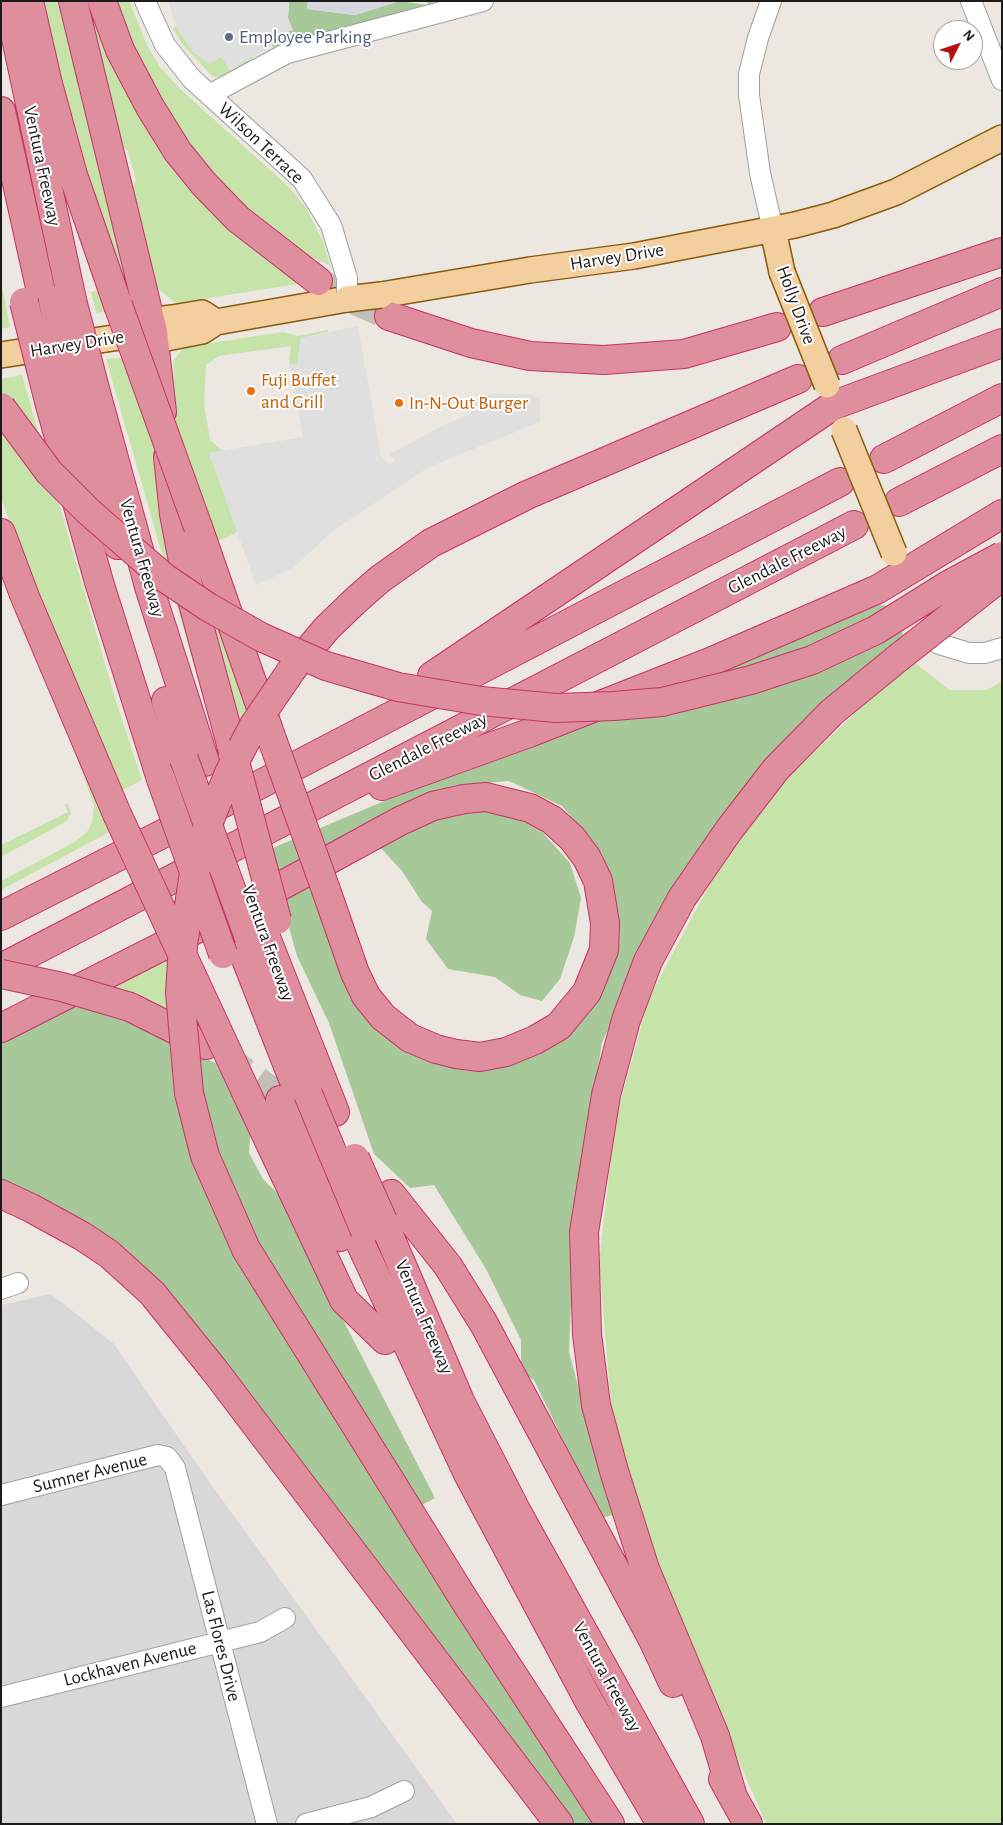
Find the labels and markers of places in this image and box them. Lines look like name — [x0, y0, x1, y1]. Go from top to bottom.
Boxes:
place label: Employee Parking — [239, 26, 372, 48]
marker: Employee Parking — [223, 31, 235, 43]
place label: Fuji Buffet and Grill — [261, 369, 336, 413]
marker: Fuji Buffet and Grill — [245, 385, 257, 397]
place label: In-N-Out Burger — [409, 392, 528, 414]
marker: In-N-Out Burger — [393, 397, 405, 409]

